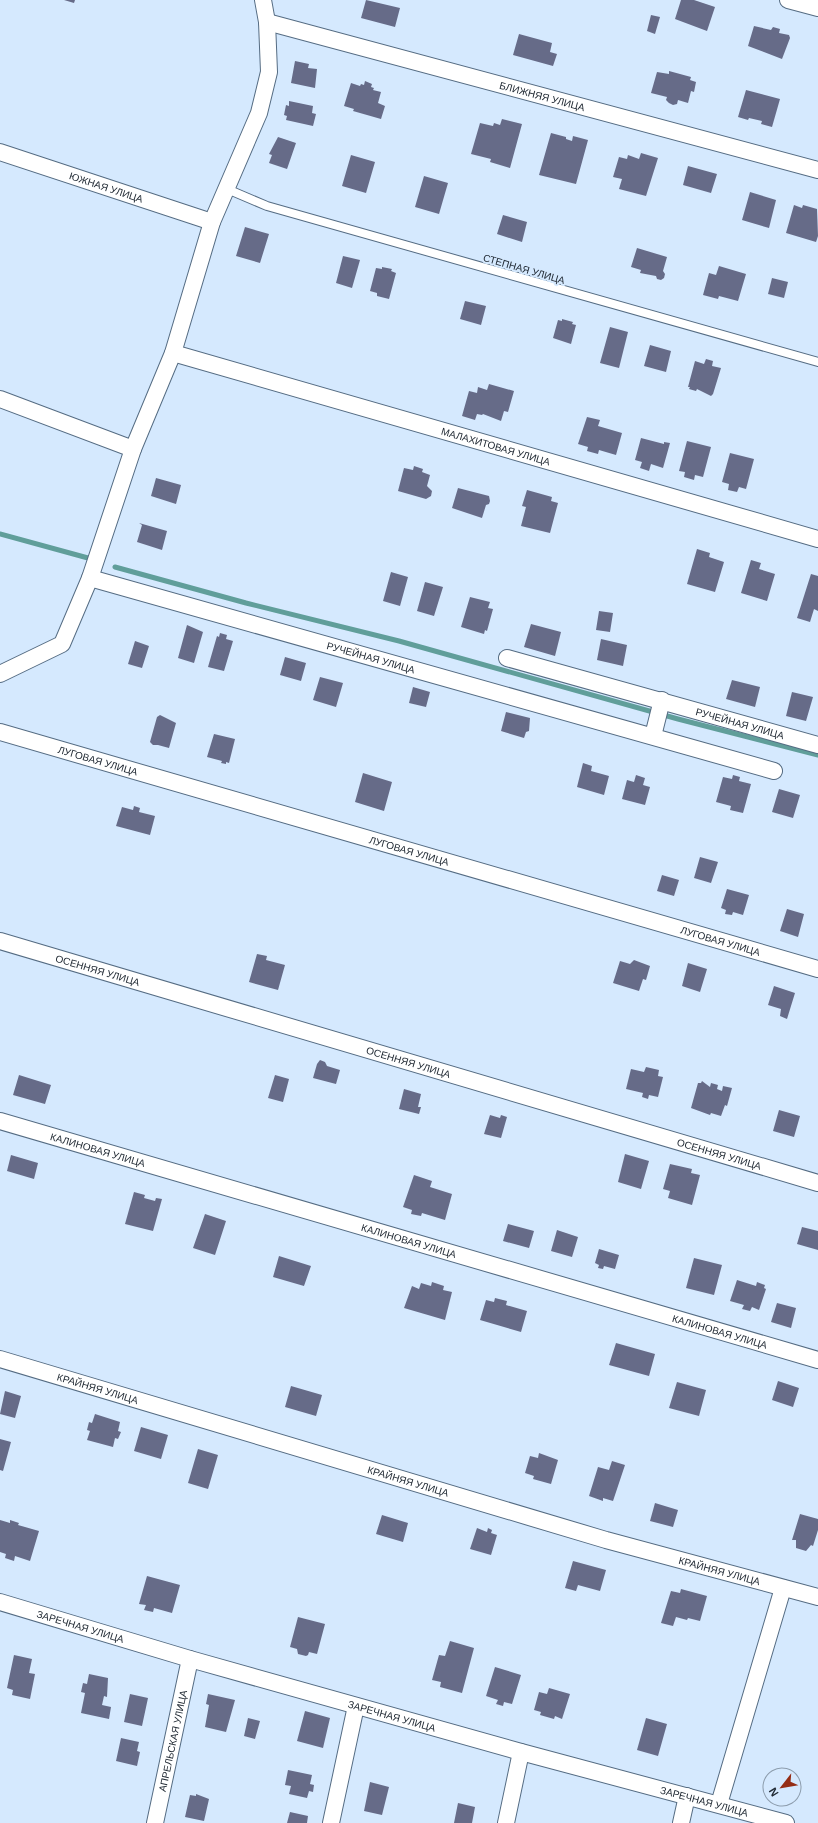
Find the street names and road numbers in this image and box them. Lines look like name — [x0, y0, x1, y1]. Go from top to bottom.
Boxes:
street label: БЛИЖНЯЯ УЛИЦА — [498, 79, 586, 113]
street label: ЮЖНАЯ УЛИЦА — [68, 170, 145, 204]
street label: СТЕПНАЯ УЛИЦА — [482, 252, 566, 286]
street label: МАЛАХИТОВАЯ УЛИЦА — [440, 425, 552, 467]
street label: РУЧЕЙНАЯ УЛИЦА — [326, 640, 417, 675]
street label: РУЧЕЙНАЯ УЛИЦА — [695, 706, 786, 741]
street label: ЛУГОВАЯ УЛИЦА — [57, 744, 139, 777]
street label: ЛУГОВАЯ УЛИЦА — [368, 834, 451, 867]
street label: ЛУГОВАЯ УЛИЦА — [679, 924, 762, 958]
street label: ОСЕННЯЯ УЛИЦА — [54, 952, 142, 988]
street label: ОСЕННЯЯ УЛИЦА — [365, 1044, 452, 1080]
street label: КАЛИНОВАЯ УЛИЦА — [49, 1131, 147, 1169]
street label: ОСЕННЯЯ УЛИЦА — [676, 1136, 763, 1172]
street label: КАЛИНОВАЯ УЛИЦА — [360, 1221, 458, 1260]
street label: КАЛИНОВАЯ УЛИЦА — [671, 1312, 769, 1351]
street label: КРАЙНЯЯ УЛИЦА — [56, 1371, 140, 1406]
street label: КРАЙНЯЯ УЛИЦА — [366, 1464, 450, 1498]
street label: КРАЙНЯЯ УЛИЦА — [678, 1554, 762, 1587]
street label: ЗАРЕЧНАЯ УЛИЦА — [36, 1608, 126, 1645]
street label: АПРЕЛЬСКАЯ УЛИЦА — [156, 1689, 189, 1793]
street label: ЗАРЕЧНАЯ УЛИЦА — [347, 1698, 437, 1733]
street label: ЗАРЕЧНАЯ УЛИЦА — [659, 1784, 750, 1818]

